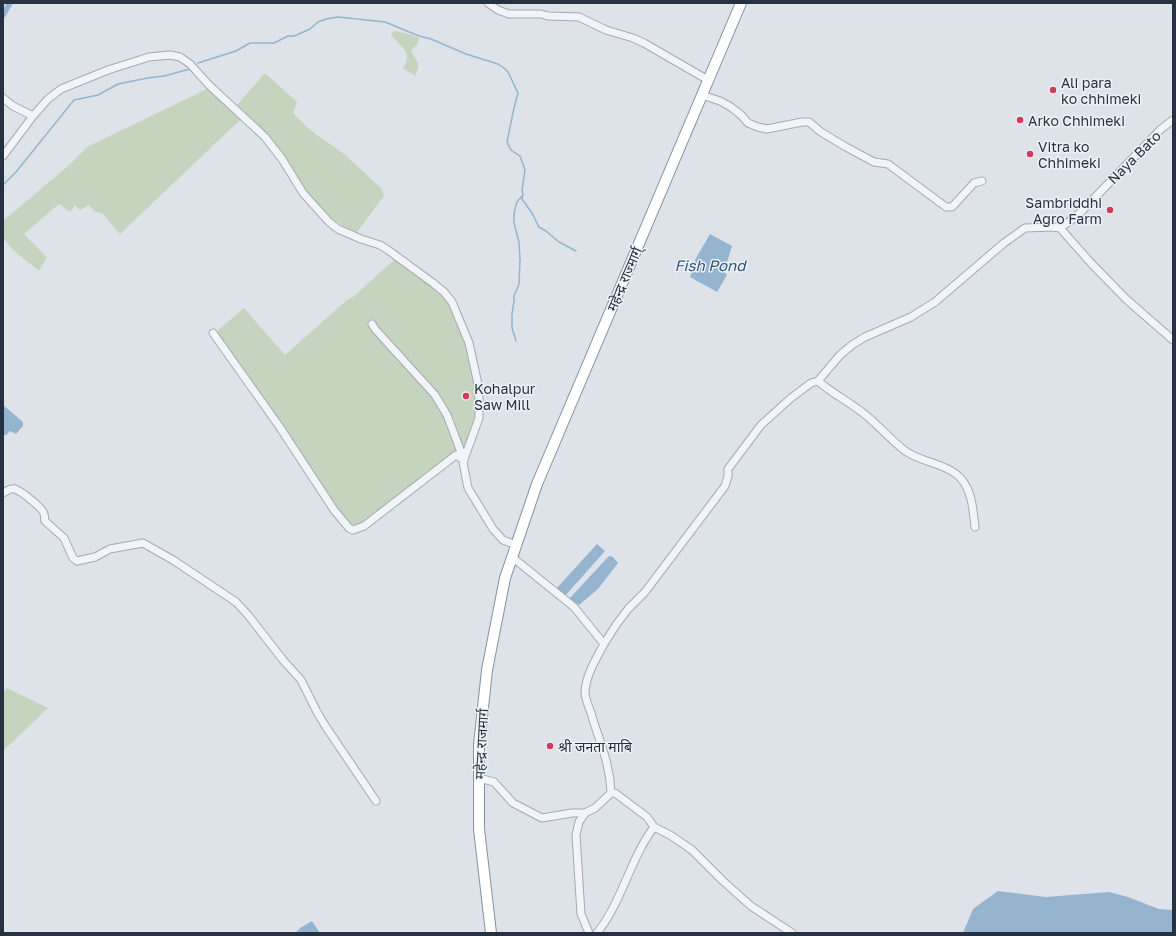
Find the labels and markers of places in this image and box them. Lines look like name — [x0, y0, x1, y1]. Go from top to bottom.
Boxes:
place label: Ali para ko chhimeki — [1061, 74, 1141, 107]
marker: Ali para ko chhimeki — [1048, 85, 1058, 95]
place label: Arko Chhimeki — [1028, 112, 1125, 129]
marker: Arko Chhimeki — [1015, 115, 1025, 125]
place label: Vitra ko Chhimeki — [1038, 138, 1101, 171]
marker: Vitra ko Chhimeki — [1025, 149, 1035, 159]
place label: Sambriddhi Agro Farm — [1025, 194, 1102, 227]
marker: Sambriddhi Agro Farm — [1105, 205, 1115, 215]
place label: Kohalpur Saw Mill — [474, 380, 536, 413]
marker: Kohalpur Saw Mill — [461, 391, 471, 401]
place label: श्री जनता माबि — [558, 738, 633, 755]
marker: श्री जनता माबि — [545, 741, 555, 751]

